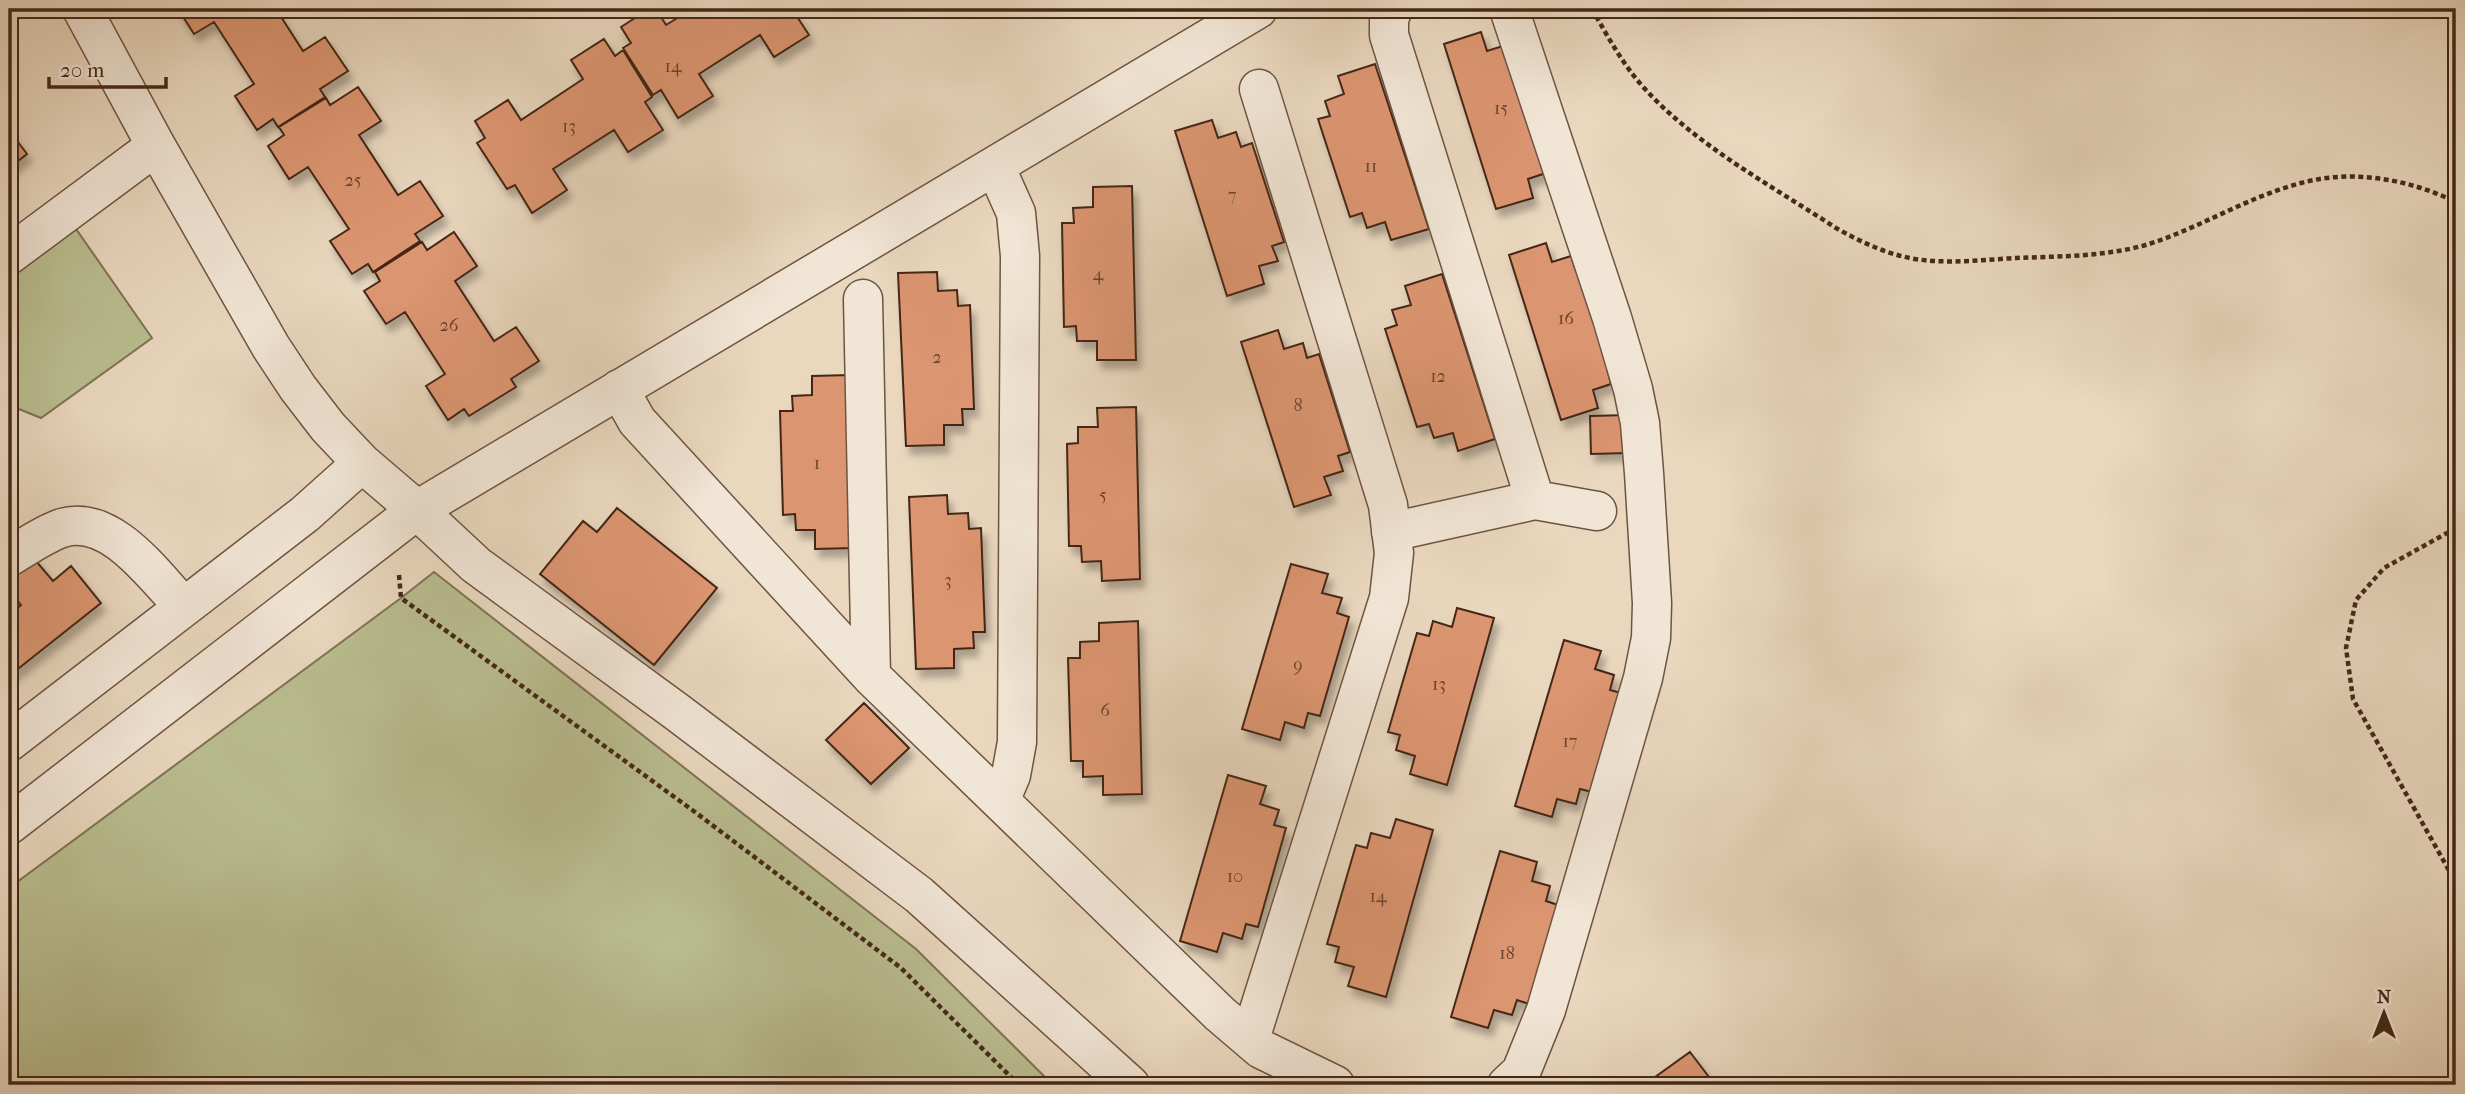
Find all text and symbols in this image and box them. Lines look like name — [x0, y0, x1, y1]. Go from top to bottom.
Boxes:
scale bar — [49, 46, 166, 90]
house number: 14 — [664, 56, 682, 77]
text: 20 m — [60, 58, 105, 82]
house number: 15 — [1494, 98, 1508, 119]
house number: 13 — [562, 116, 576, 137]
house number: 11 — [1365, 156, 1377, 177]
house number: 25 — [344, 170, 362, 191]
house number: 7 — [1228, 185, 1237, 206]
house number: 4 — [1093, 264, 1104, 285]
house number: 16 — [1558, 308, 1574, 329]
house number: 26 — [439, 315, 459, 336]
house number: 2 — [932, 347, 942, 368]
house number: 12 — [1430, 366, 1446, 387]
house number: 8 — [1293, 395, 1303, 416]
house number: 1 — [814, 453, 820, 474]
house number: 5 — [1099, 485, 1107, 506]
house number: 3 — [944, 570, 952, 591]
house number: 9 — [1293, 655, 1303, 676]
house number: 13 — [1432, 674, 1446, 695]
house number: 6 — [1100, 700, 1110, 721]
house number: 17 — [1562, 731, 1578, 752]
house number: 10 — [1227, 866, 1243, 887]
house number: 14 — [1369, 886, 1387, 907]
house number: 18 — [1499, 943, 1515, 964]
north arrow — [2350, 978, 2420, 1048]
text: N — [2377, 986, 2392, 1008]

